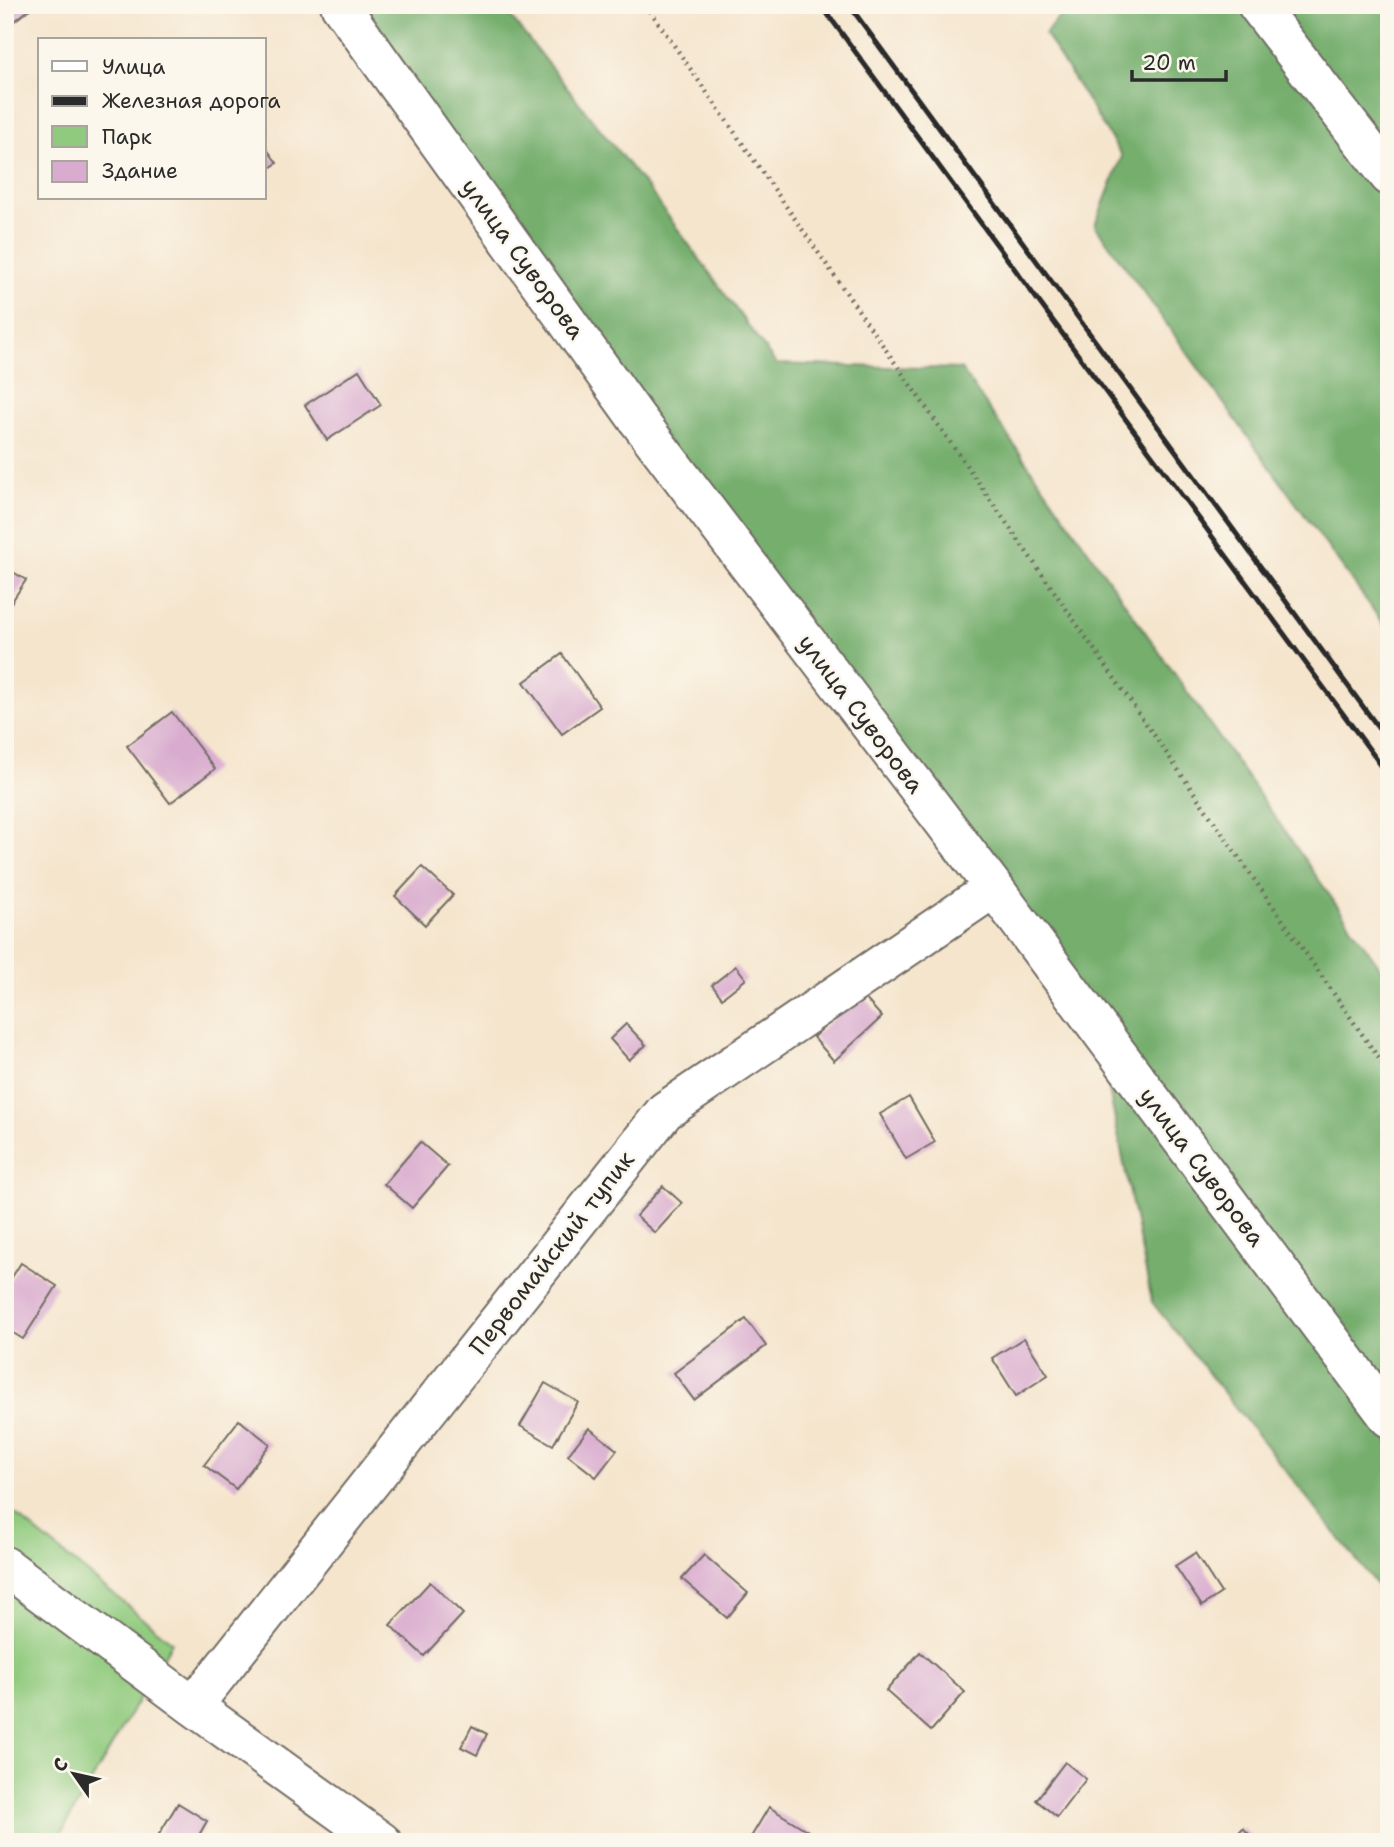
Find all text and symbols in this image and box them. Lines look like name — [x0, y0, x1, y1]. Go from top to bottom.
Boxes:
legend — [38, 38, 266, 200]
scale bar — [1132, 38, 1226, 82]
text: 20 m — [1142, 49, 1196, 77]
text: Улица — [102, 53, 165, 81]
text: Железная дорога — [102, 87, 281, 115]
text: Парк — [102, 123, 152, 151]
text: Здание — [102, 157, 178, 185]
street label: улица Суворова — [454, 172, 592, 346]
street label: улица Суворова — [791, 628, 931, 800]
street label: улица Суворова — [1132, 1081, 1272, 1253]
street label: Первомайский тупик — [462, 1144, 642, 1362]
north arrow — [38, 1738, 108, 1808]
text: С — [47, 1753, 74, 1777]

